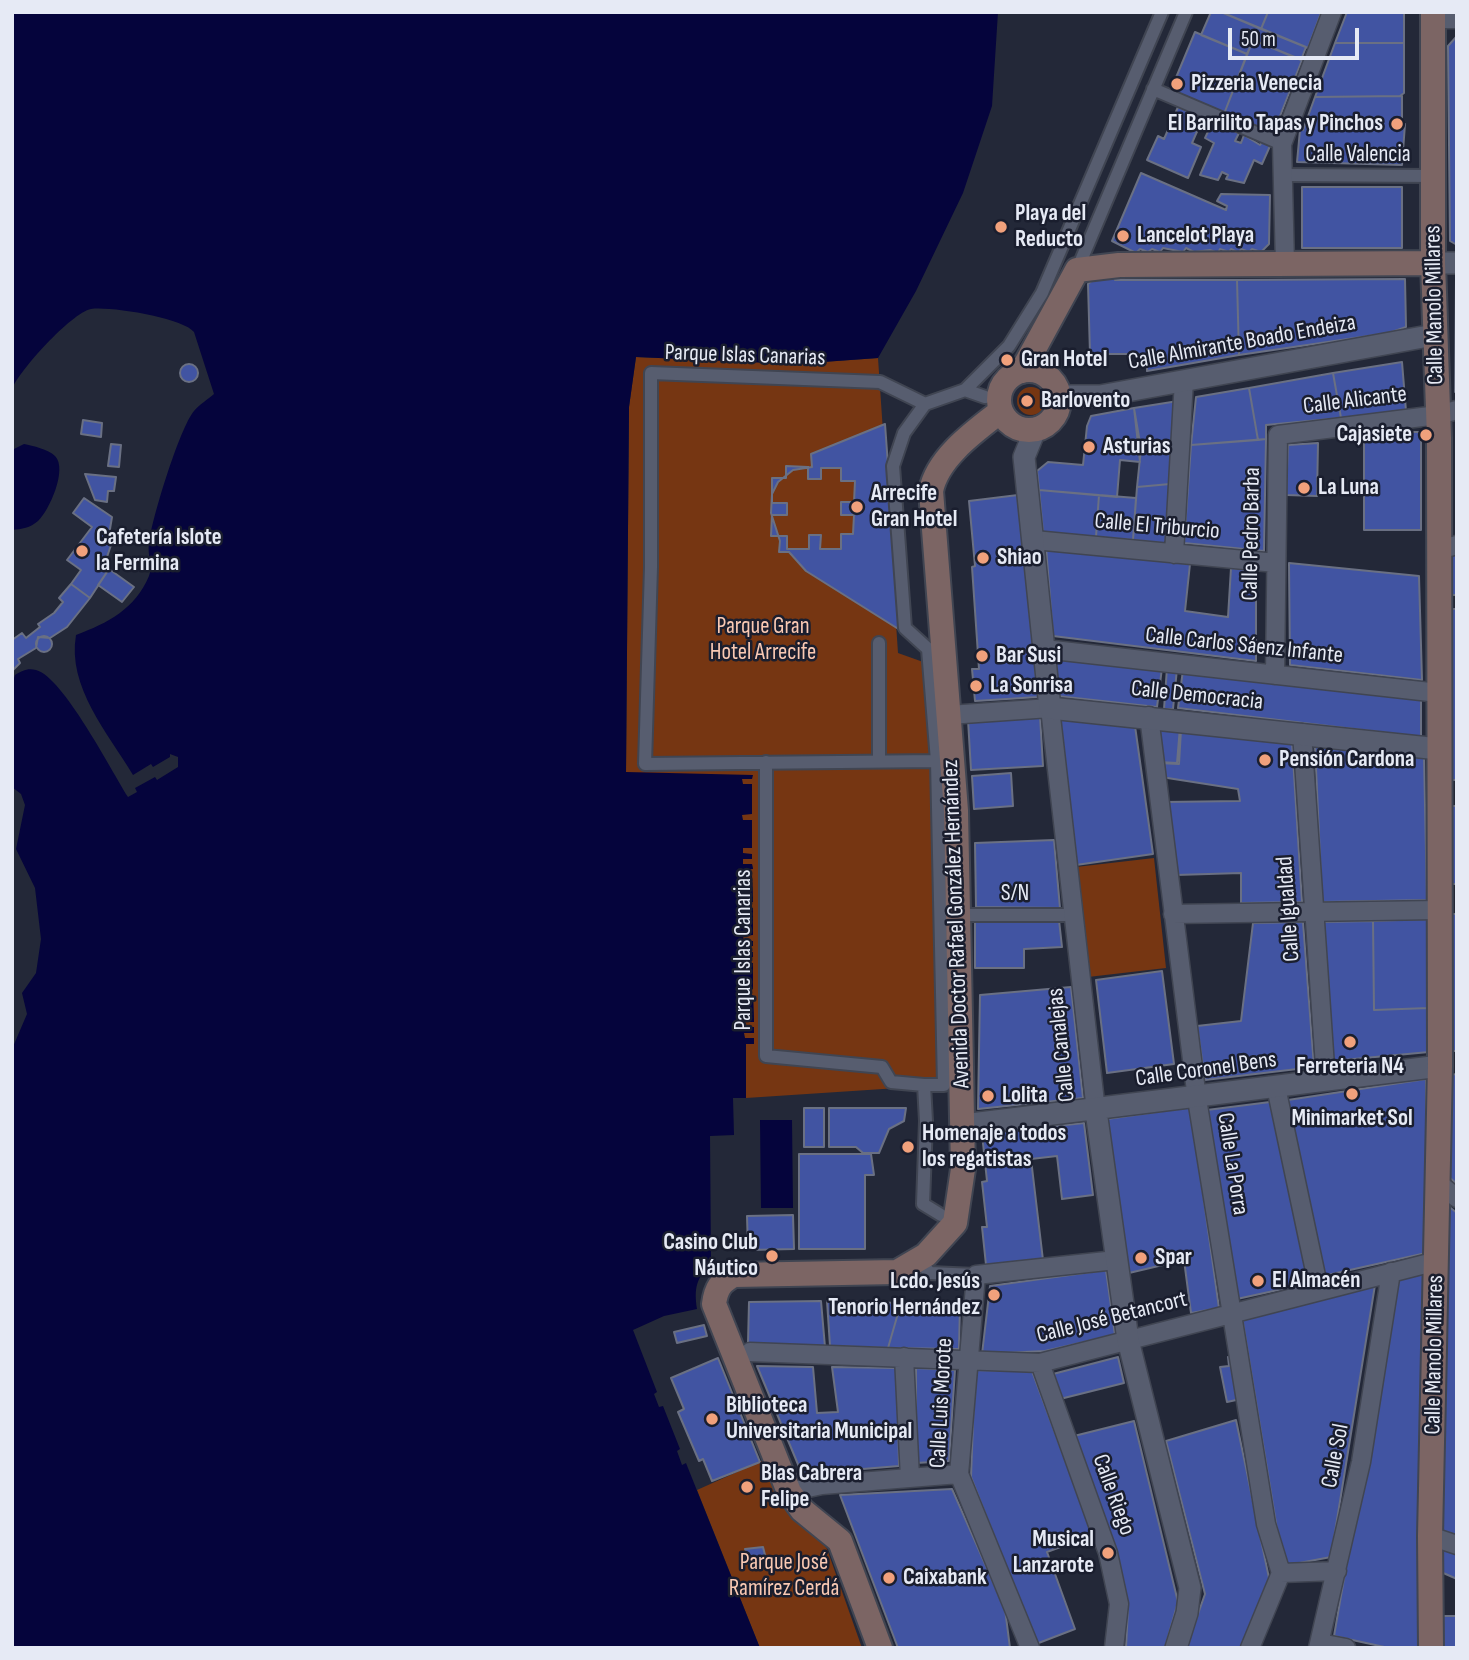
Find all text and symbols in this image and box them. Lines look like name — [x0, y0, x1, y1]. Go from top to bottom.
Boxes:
scale bar — [1231, 14, 1362, 58]
text: 50 m — [1241, 27, 1276, 52]
place label: Pizzeria Venecia — [1191, 70, 1322, 98]
marker: Pizzeria Venecia — [1169, 76, 1185, 92]
place label: El Barrilito Tapas y Pinchos — [1168, 110, 1383, 138]
marker: El Barrilito Tapas y Pinchos — [1389, 116, 1405, 132]
street label: Calle Valencia — [1305, 141, 1411, 169]
place label: Playa del Reducto — [1015, 200, 1086, 254]
marker: Playa del Reducto — [993, 219, 1009, 235]
place label: Lancelot Playa — [1137, 222, 1254, 250]
street label: Calle Manolo Millares — [1420, 225, 1450, 385]
marker: Lancelot Playa — [1115, 228, 1131, 244]
street label: Calle Almirante Boado Endeiza — [1126, 309, 1358, 377]
street label: Parque Islas Canarias — [664, 339, 826, 373]
place label: Gran Hotel — [1021, 346, 1107, 374]
marker: Gran Hotel — [999, 352, 1015, 368]
street label: Calle Alicante — [1302, 381, 1408, 421]
place label: Barlovento — [1041, 387, 1130, 415]
marker: Barlovento — [1019, 393, 1035, 409]
place label: Cajasiete — [1336, 421, 1412, 449]
marker: Cajasiete — [1418, 427, 1434, 443]
place label: Asturias — [1103, 433, 1170, 461]
marker: Asturias — [1081, 439, 1097, 455]
street label: Calle Pedro Barba — [1237, 467, 1267, 601]
place label: La Luna — [1318, 474, 1379, 502]
place label: Arrecife Gran Hotel — [871, 480, 957, 534]
marker: La Luna — [1296, 480, 1312, 496]
marker: Arrecife Gran Hotel — [849, 499, 865, 515]
street label: Calle El Triburcio — [1093, 508, 1221, 546]
place label: Cafetería Islote la Fermina — [96, 524, 222, 578]
marker: Cafetería Islote la Fermina — [74, 543, 90, 559]
place label: Shiao — [997, 544, 1042, 572]
marker: Shiao — [975, 550, 991, 566]
park label: Parque Gran Hotel Arrecife — [710, 613, 816, 667]
street label: Calle Carlos Sáenz Infante — [1144, 622, 1344, 670]
place label: Bar Susi — [996, 642, 1061, 670]
marker: Bar Susi — [974, 648, 990, 664]
place label: La Sonrisa — [990, 672, 1073, 700]
street label: Calle Democracia — [1130, 675, 1264, 717]
marker: La Sonrisa — [968, 678, 984, 694]
place label: Pensión Cardona — [1279, 746, 1414, 774]
marker: Pensión Cardona — [1257, 752, 1273, 768]
street label: Avenida Doctor Rafael González Hernández — [937, 759, 977, 1089]
street label: Calle Igualdad — [1272, 855, 1306, 963]
street label: Parque Islas Canarias — [730, 870, 758, 1030]
street label: S/N — [1001, 880, 1029, 908]
street label: Calle Canalejas — [1042, 987, 1082, 1103]
marker: Ferreteria N4 — [1342, 1034, 1358, 1050]
street label: Calle Coronel Bens — [1134, 1046, 1278, 1094]
place label: Ferreteria N4 — [1296, 1053, 1404, 1081]
place label: Lolita — [1002, 1082, 1048, 1110]
marker: Minimarket Sol — [1344, 1086, 1360, 1102]
marker: Lolita — [980, 1088, 996, 1104]
place label: Minimarket Sol — [1291, 1105, 1413, 1133]
street label: Calle La Porra — [1210, 1111, 1254, 1217]
place label: Homenaje a todos los regatistas — [922, 1120, 1066, 1174]
marker: Homenaje a todos los regatistas — [900, 1139, 916, 1155]
place label: Casino Club Náutico — [663, 1229, 758, 1283]
place label: Spar — [1155, 1244, 1192, 1272]
marker: Casino Club Náutico — [764, 1248, 780, 1264]
marker: Spar — [1133, 1250, 1149, 1266]
place label: El Almacén — [1272, 1267, 1360, 1295]
place label: Lcdo. Jesús Tenorio Hernández — [828, 1268, 980, 1322]
marker: El Almacén — [1250, 1273, 1266, 1289]
street label: Calle Manolo Millares — [1420, 1275, 1450, 1435]
street label: Calle José Betancort — [1034, 1286, 1190, 1350]
marker: Lcdo. Jesús Tenorio Hernández — [986, 1287, 1002, 1303]
street label: Calle Luis Morote — [925, 1337, 959, 1469]
place label: Biblioteca Universitaria Municipal — [726, 1392, 912, 1446]
marker: Biblioteca Universitaria Municipal — [704, 1411, 720, 1427]
street label: Calle Sol — [1316, 1422, 1356, 1490]
street label: Calle Riego — [1086, 1451, 1140, 1539]
place label: Blas Cabrera Felipe — [761, 1460, 862, 1514]
marker: Blas Cabrera Felipe — [739, 1479, 755, 1495]
place label: Musical Lanzarote — [1013, 1526, 1094, 1580]
marker: Musical Lanzarote — [1100, 1545, 1116, 1561]
park label: Parque José Ramírez Cerdá — [729, 1549, 839, 1603]
place label: Caixabank — [903, 1564, 987, 1592]
marker: Caixabank — [881, 1570, 897, 1586]

